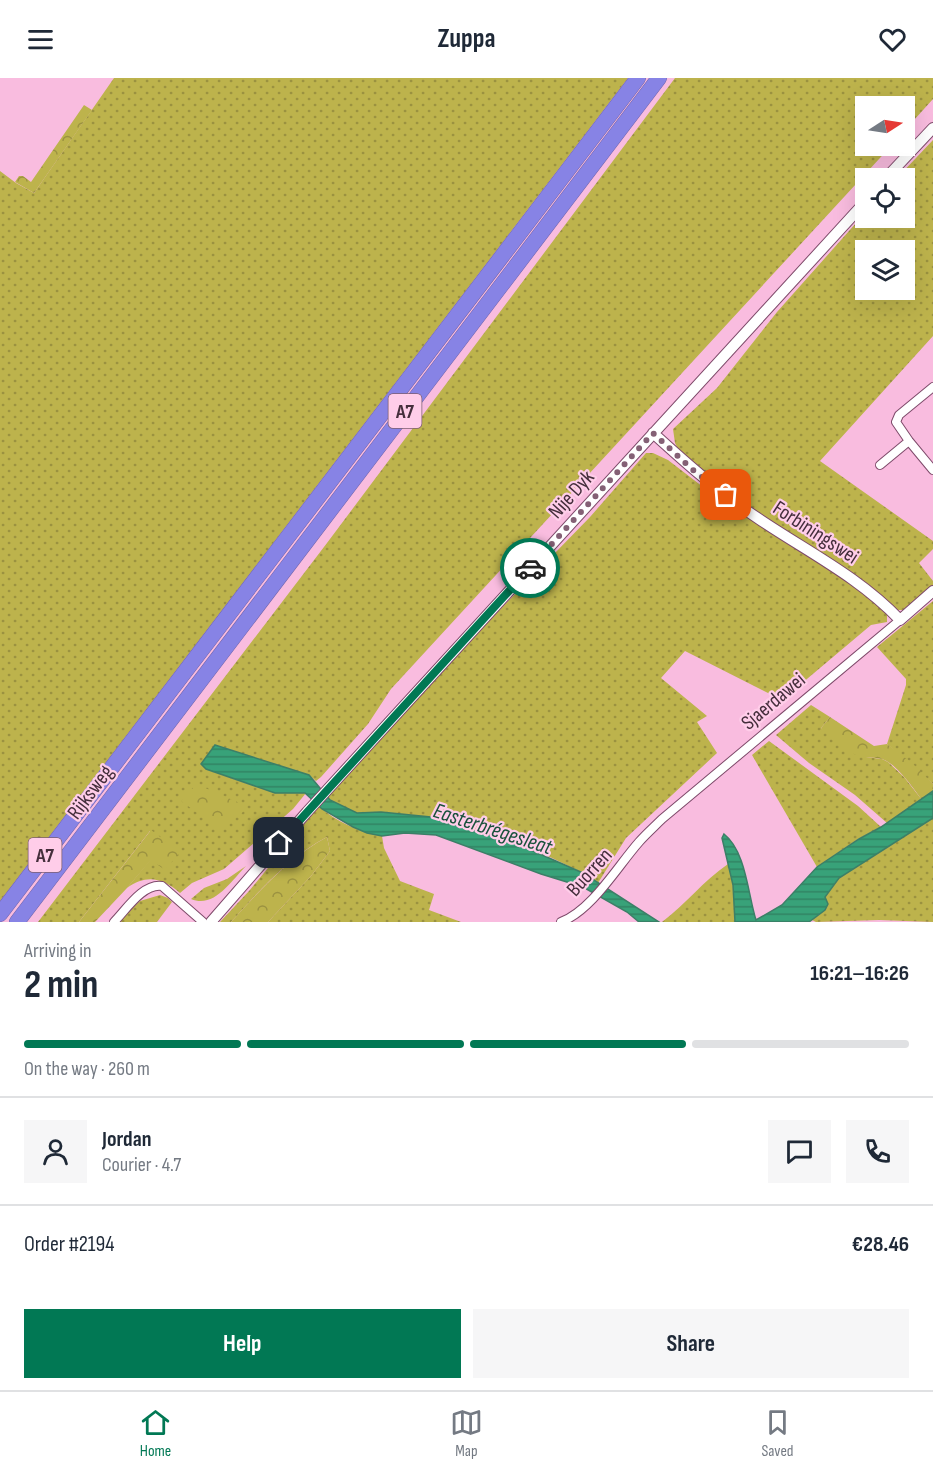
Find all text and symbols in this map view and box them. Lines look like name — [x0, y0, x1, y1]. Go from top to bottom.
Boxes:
icon: menu — [24, 23, 57, 56]
text: Zuppa — [438, 23, 495, 55]
icon: heart — [876, 23, 909, 56]
north arrow — [855, 96, 915, 156]
map controls — [855, 96, 915, 300]
button: locate — [855, 168, 915, 228]
button: layers — [855, 240, 915, 300]
road number: A7 — [388, 394, 422, 428]
street label: Nije Dyk — [543, 465, 600, 524]
pin — [700, 469, 751, 520]
icon: bag — [709, 478, 742, 511]
street label: Forbiningswei — [768, 496, 863, 569]
courier — [500, 538, 560, 598]
icon: car — [514, 552, 547, 585]
street label: Sjaerdawei — [736, 667, 810, 735]
street label: Rijksweg — [62, 760, 119, 824]
water label: Easterbrégesleat — [430, 798, 557, 862]
pin — [253, 817, 304, 868]
icon: home — [262, 826, 295, 859]
road number: A7 — [28, 838, 62, 872]
street label: Buorren — [561, 843, 617, 902]
text: Arriving in — [24, 939, 92, 963]
text: 16:21–16:26 — [810, 960, 909, 987]
text: 2 min — [24, 962, 98, 1009]
text: On the way · 260 m — [24, 1057, 150, 1081]
button: person — [24, 1120, 87, 1183]
button: chat — [768, 1120, 831, 1183]
button: phone — [846, 1120, 909, 1183]
text: Jordan — [102, 1126, 151, 1153]
text: Courier · 4.7 — [102, 1153, 181, 1177]
text: Order #2194 — [24, 1231, 114, 1258]
text: €28.46 — [852, 1231, 909, 1258]
button: Help — [24, 1309, 461, 1378]
button: Share — [473, 1309, 909, 1378]
tab: Home — [139, 1406, 172, 1461]
tab: Map — [450, 1406, 483, 1461]
tab: Saved — [761, 1406, 794, 1461]

